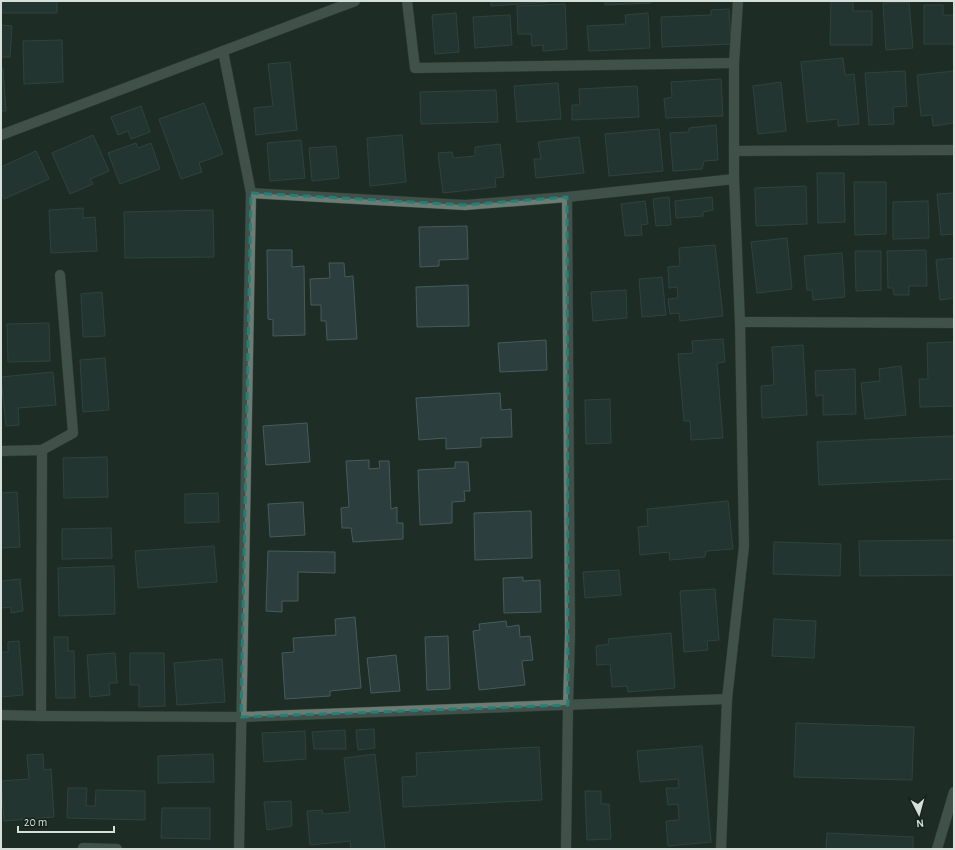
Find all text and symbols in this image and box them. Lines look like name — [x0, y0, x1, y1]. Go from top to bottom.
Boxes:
north arrow — [899, 794, 939, 834]
scale bar — [18, 808, 114, 834]
text: 20 m — [24, 816, 47, 828]
text: N — [916, 818, 924, 829]

